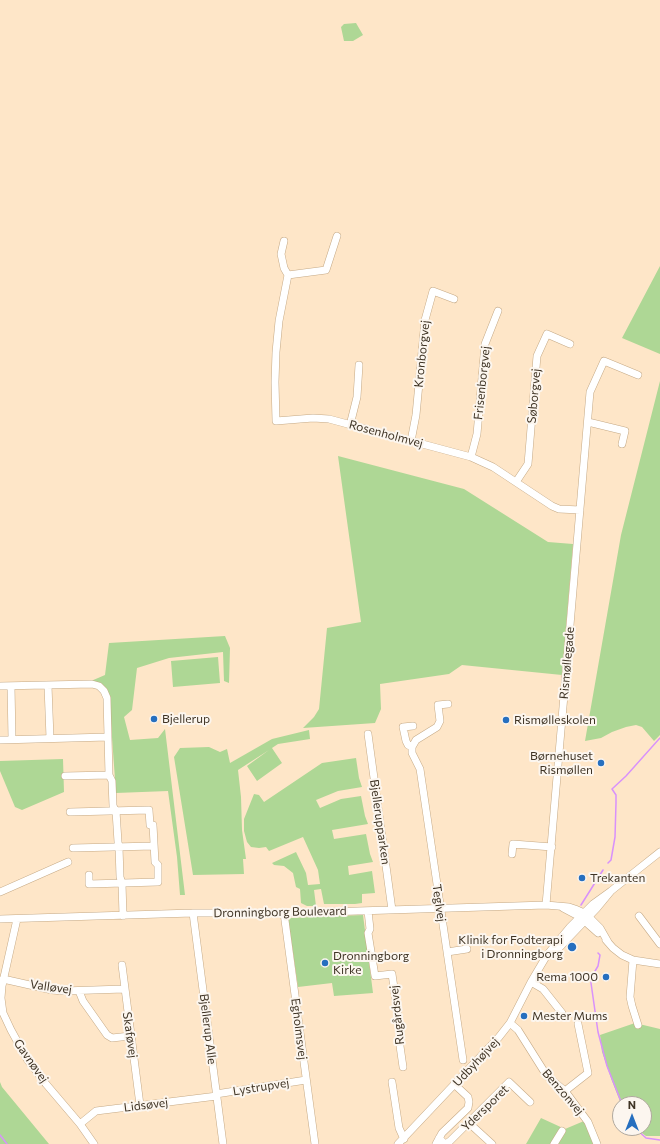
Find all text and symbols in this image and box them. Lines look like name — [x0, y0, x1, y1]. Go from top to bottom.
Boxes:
street label: Kronborgvej — [411, 320, 433, 388]
street label: Frisenborgvej — [471, 345, 493, 421]
street label: Søborgvej — [524, 368, 544, 424]
street label: Rosenholmvej — [347, 417, 425, 451]
street label: Rismøllegade — [557, 626, 577, 700]
place label: Bjellerup — [162, 712, 210, 726]
place label: Rismølleskolen — [514, 713, 596, 727]
marker: Bjellerup — [149, 714, 159, 724]
marker: Rismølleskolen — [501, 715, 511, 725]
place label: Børnehuset Rismøllen — [530, 749, 593, 777]
marker: Børnehuset Rismøllen — [596, 758, 606, 768]
street label: Bjellerupparken — [367, 779, 393, 865]
place label: Trekanten — [590, 871, 645, 885]
marker: Trekanten — [577, 873, 587, 883]
street label: Teglvej — [429, 883, 449, 923]
street label: Dronningborg Boulevard — [213, 904, 347, 920]
place label: Klinik for Fodterapi i Dronningborg — [458, 933, 563, 961]
marker: Klinik for Fodterapi i Dronningborg — [566, 941, 578, 953]
place label: Dronningborg Kirke — [333, 949, 409, 977]
marker: Dronningborg Kirke — [320, 958, 330, 968]
place label: Rema 1000 — [536, 970, 598, 984]
marker: Rema 1000 — [601, 972, 611, 982]
street label: Valløvej — [29, 977, 73, 997]
street label: Rugårdsvej — [387, 985, 407, 1045]
street label: Bjellerup Alle — [197, 993, 219, 1065]
street label: Egholmsvej — [288, 997, 310, 1061]
place label: Mester Mums — [532, 1009, 608, 1023]
street label: Skaføvej — [120, 1011, 140, 1059]
marker: Mester Mums — [519, 1011, 529, 1021]
street label: Udbyhøjvej — [450, 1035, 502, 1089]
street label: Gavnøvej — [11, 1036, 51, 1086]
street label: Benzonvej — [539, 1066, 587, 1118]
street label: Lystrupvej — [232, 1075, 290, 1099]
street label: Ydersporet — [458, 1082, 512, 1134]
street label: Lidsøvej — [123, 1095, 169, 1115]
north arrow — [612, 1096, 652, 1136]
text: N — [628, 1098, 636, 1111]

